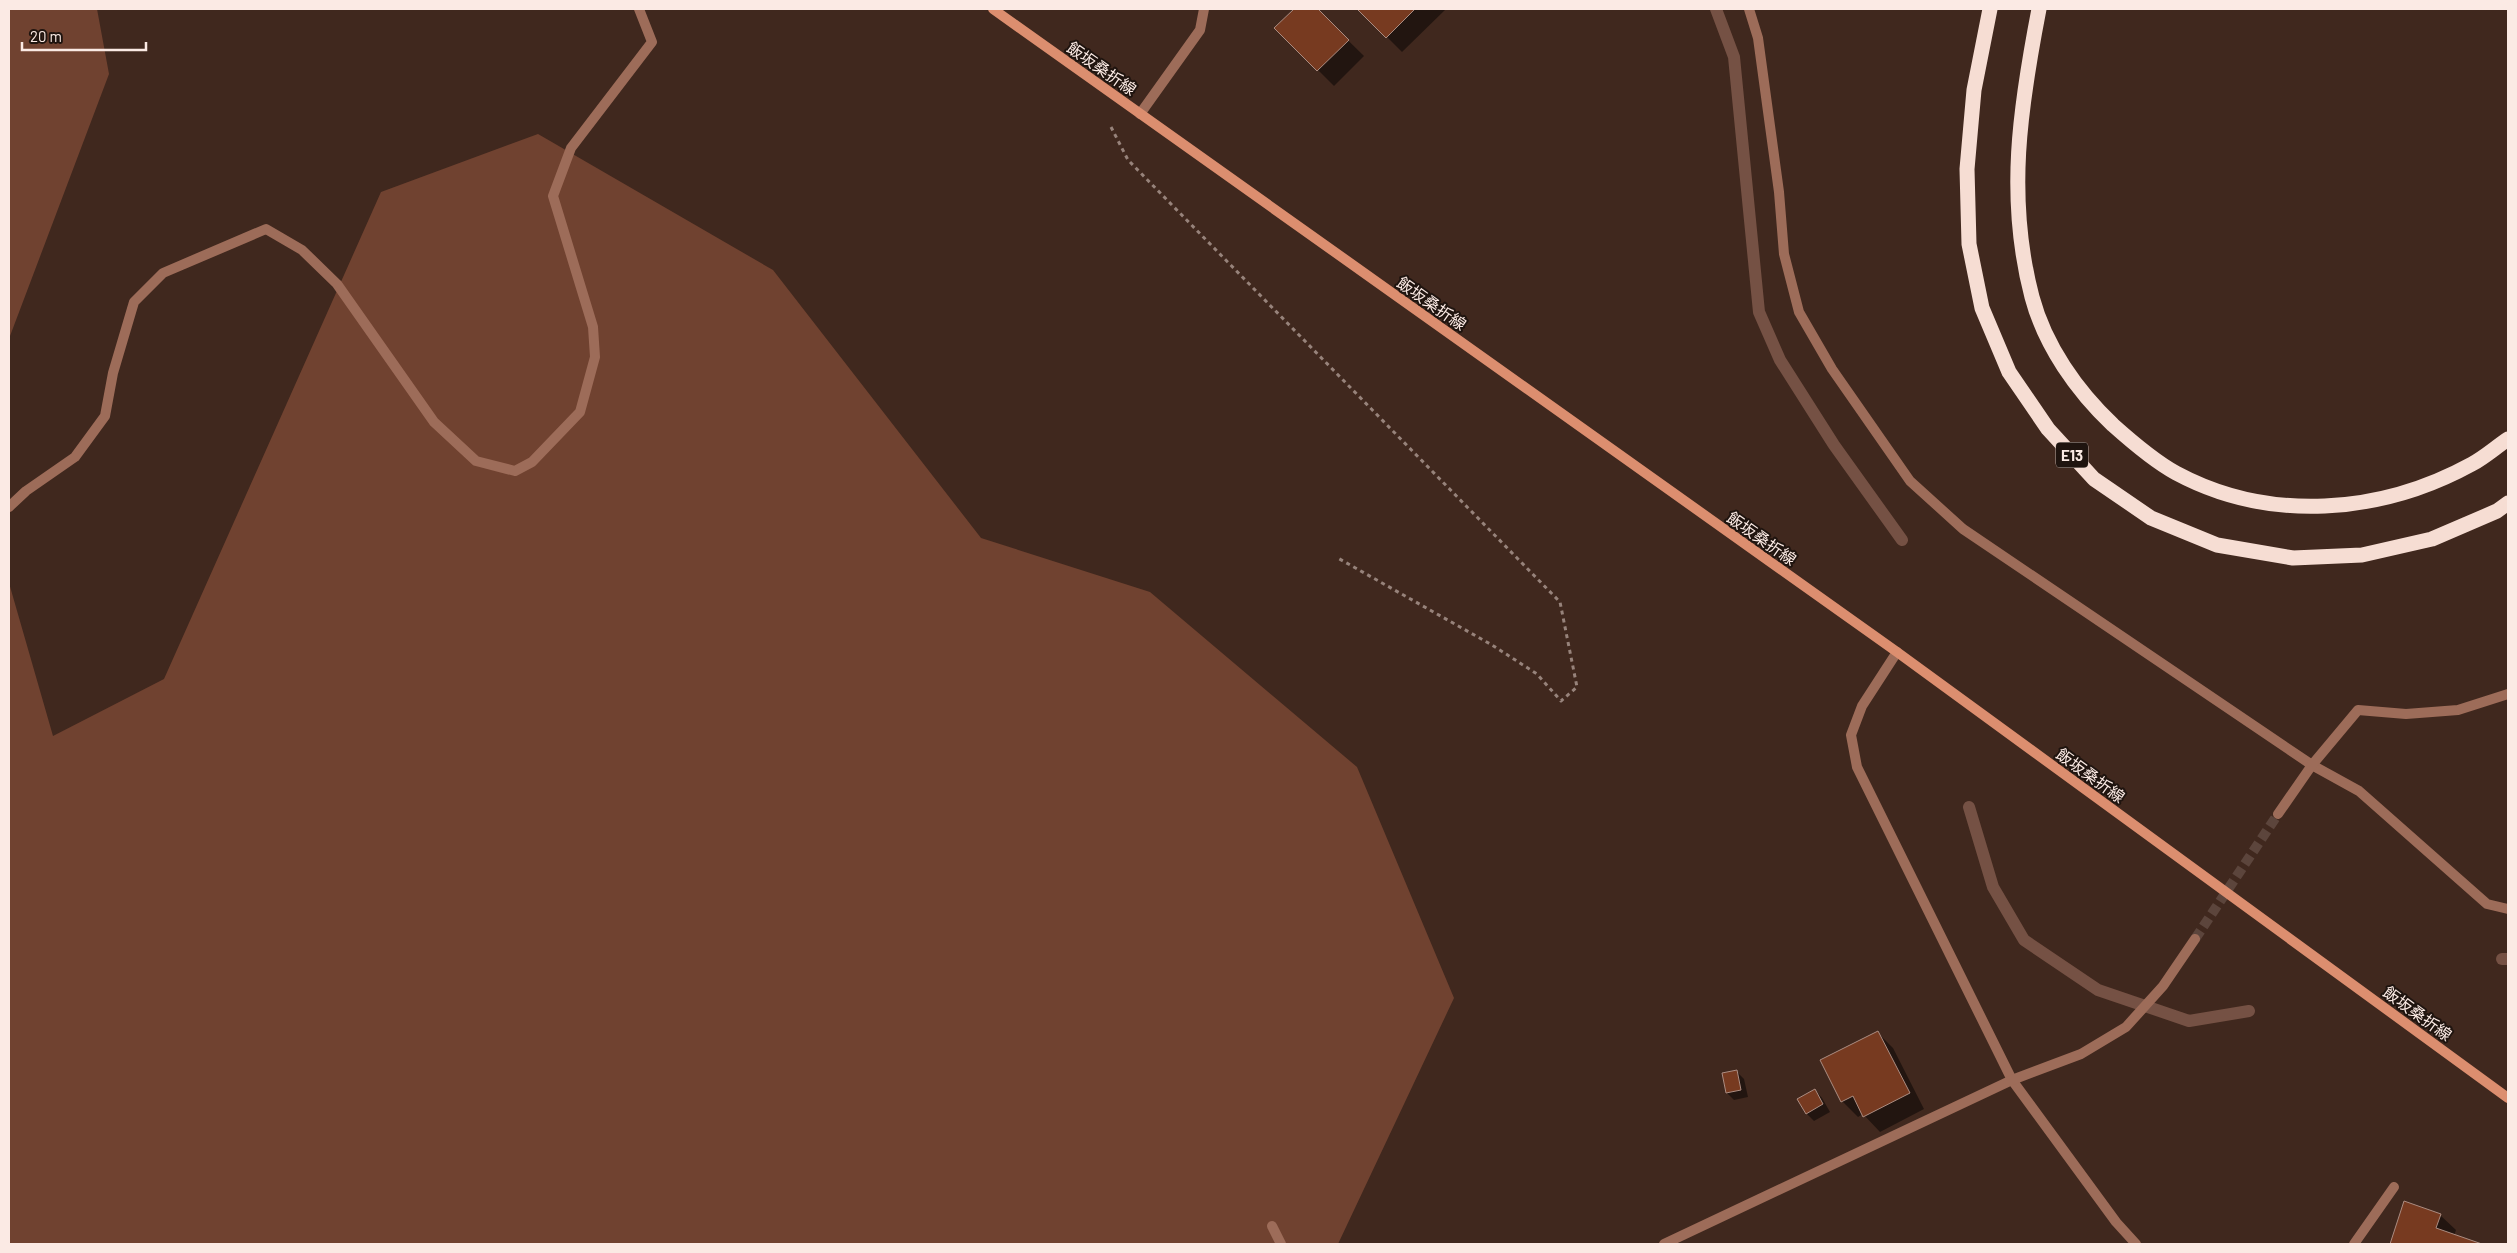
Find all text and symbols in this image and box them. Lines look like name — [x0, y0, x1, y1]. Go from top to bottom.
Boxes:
scale bar — [22, 20, 146, 52]
text: 20 m — [30, 27, 62, 45]
street label: 飯坂桑折線 — [1064, 37, 1140, 99]
street label: 飯坂桑折線 — [1394, 272, 1470, 334]
road number: E13 — [2056, 442, 2088, 468]
street label: 飯坂桑折線 — [1724, 507, 1800, 569]
street label: 飯坂桑折線 — [2053, 744, 2129, 806]
street label: 飯坂桑折線 — [2380, 982, 2456, 1044]

